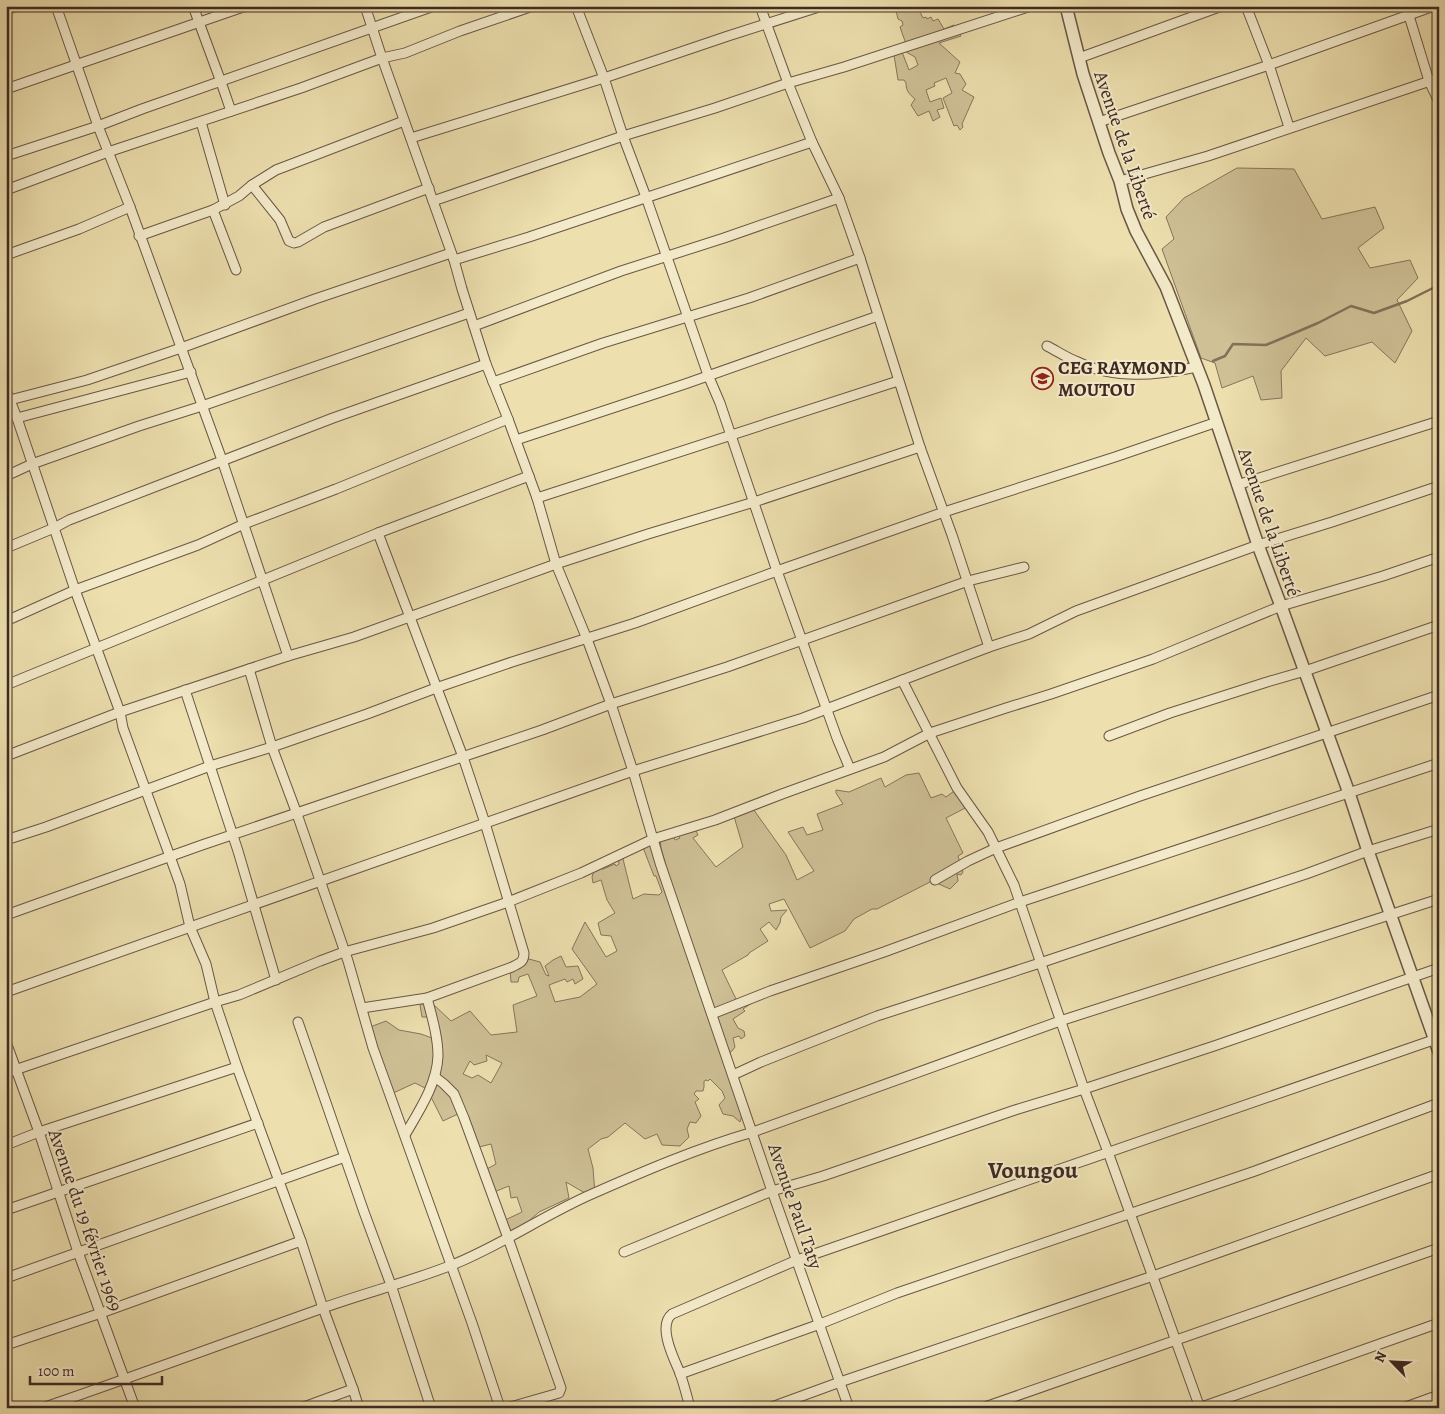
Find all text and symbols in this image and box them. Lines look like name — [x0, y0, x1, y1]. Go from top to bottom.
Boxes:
street label: Avenue de la Liberté — [1087, 67, 1163, 223]
place label: CEG RAYMOND MOUTOU — [1058, 355, 1186, 403]
school or university icon: CEG RAYMOND MOUTOU — [1030, 366, 1054, 390]
street label: Avenue de la Liberté — [1231, 444, 1307, 600]
street label: Avenue du 19 février 1969 — [41, 1125, 128, 1315]
street label: Avenue Paul Taty — [761, 1139, 829, 1273]
district label: Voungou — [987, 1154, 1079, 1186]
north arrow — [1368, 1336, 1418, 1386]
text: N — [1370, 1348, 1391, 1365]
scale bar — [30, 1354, 162, 1386]
text: 100 m — [38, 1361, 75, 1381]

